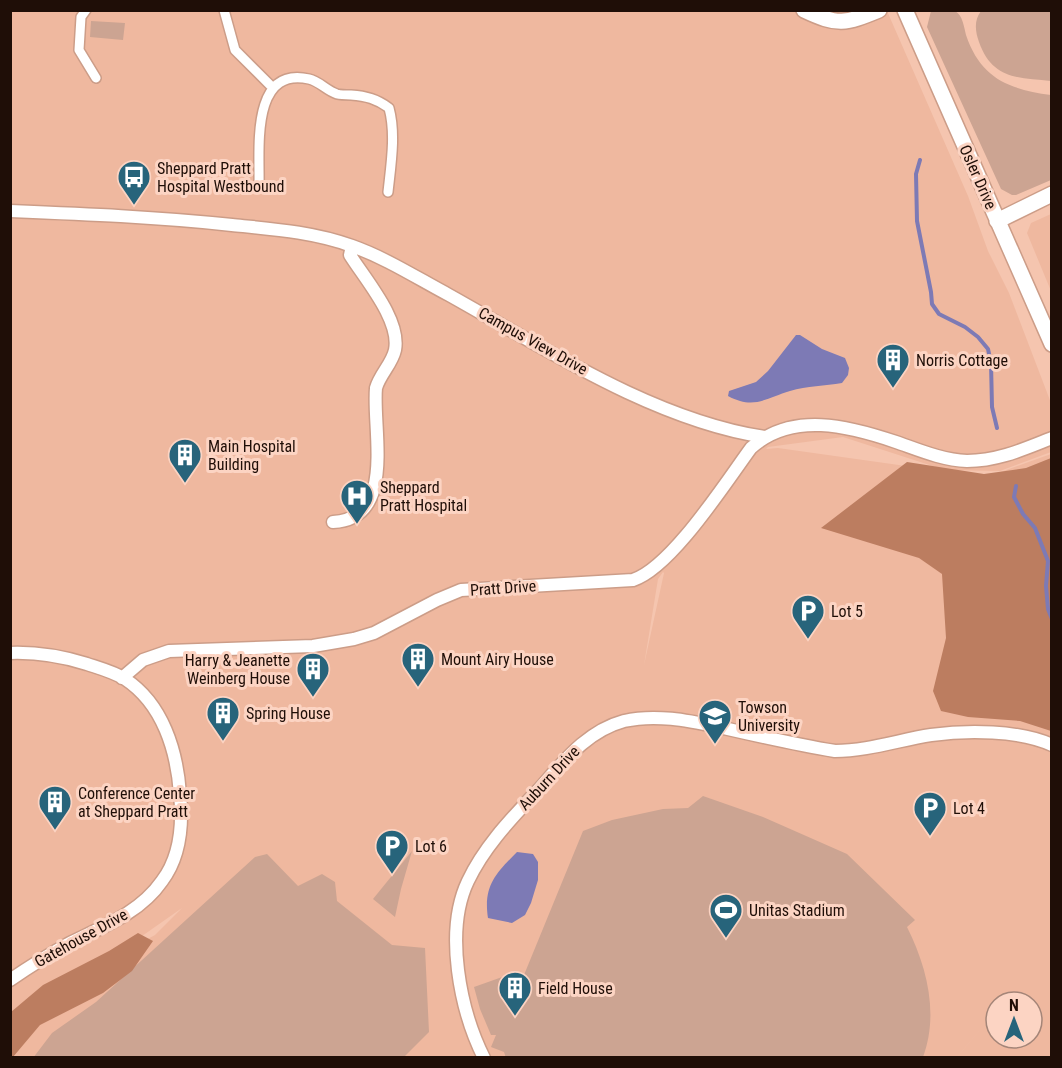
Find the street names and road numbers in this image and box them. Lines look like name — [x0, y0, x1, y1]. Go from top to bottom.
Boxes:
street label: Osler Drive — [955, 142, 1001, 212]
street label: Campus View Drive — [475, 303, 591, 379]
street label: Pratt Drive — [469, 576, 537, 600]
street label: Auburn Drive — [515, 742, 583, 814]
street label: Gatehouse Drive — [31, 905, 131, 971]

